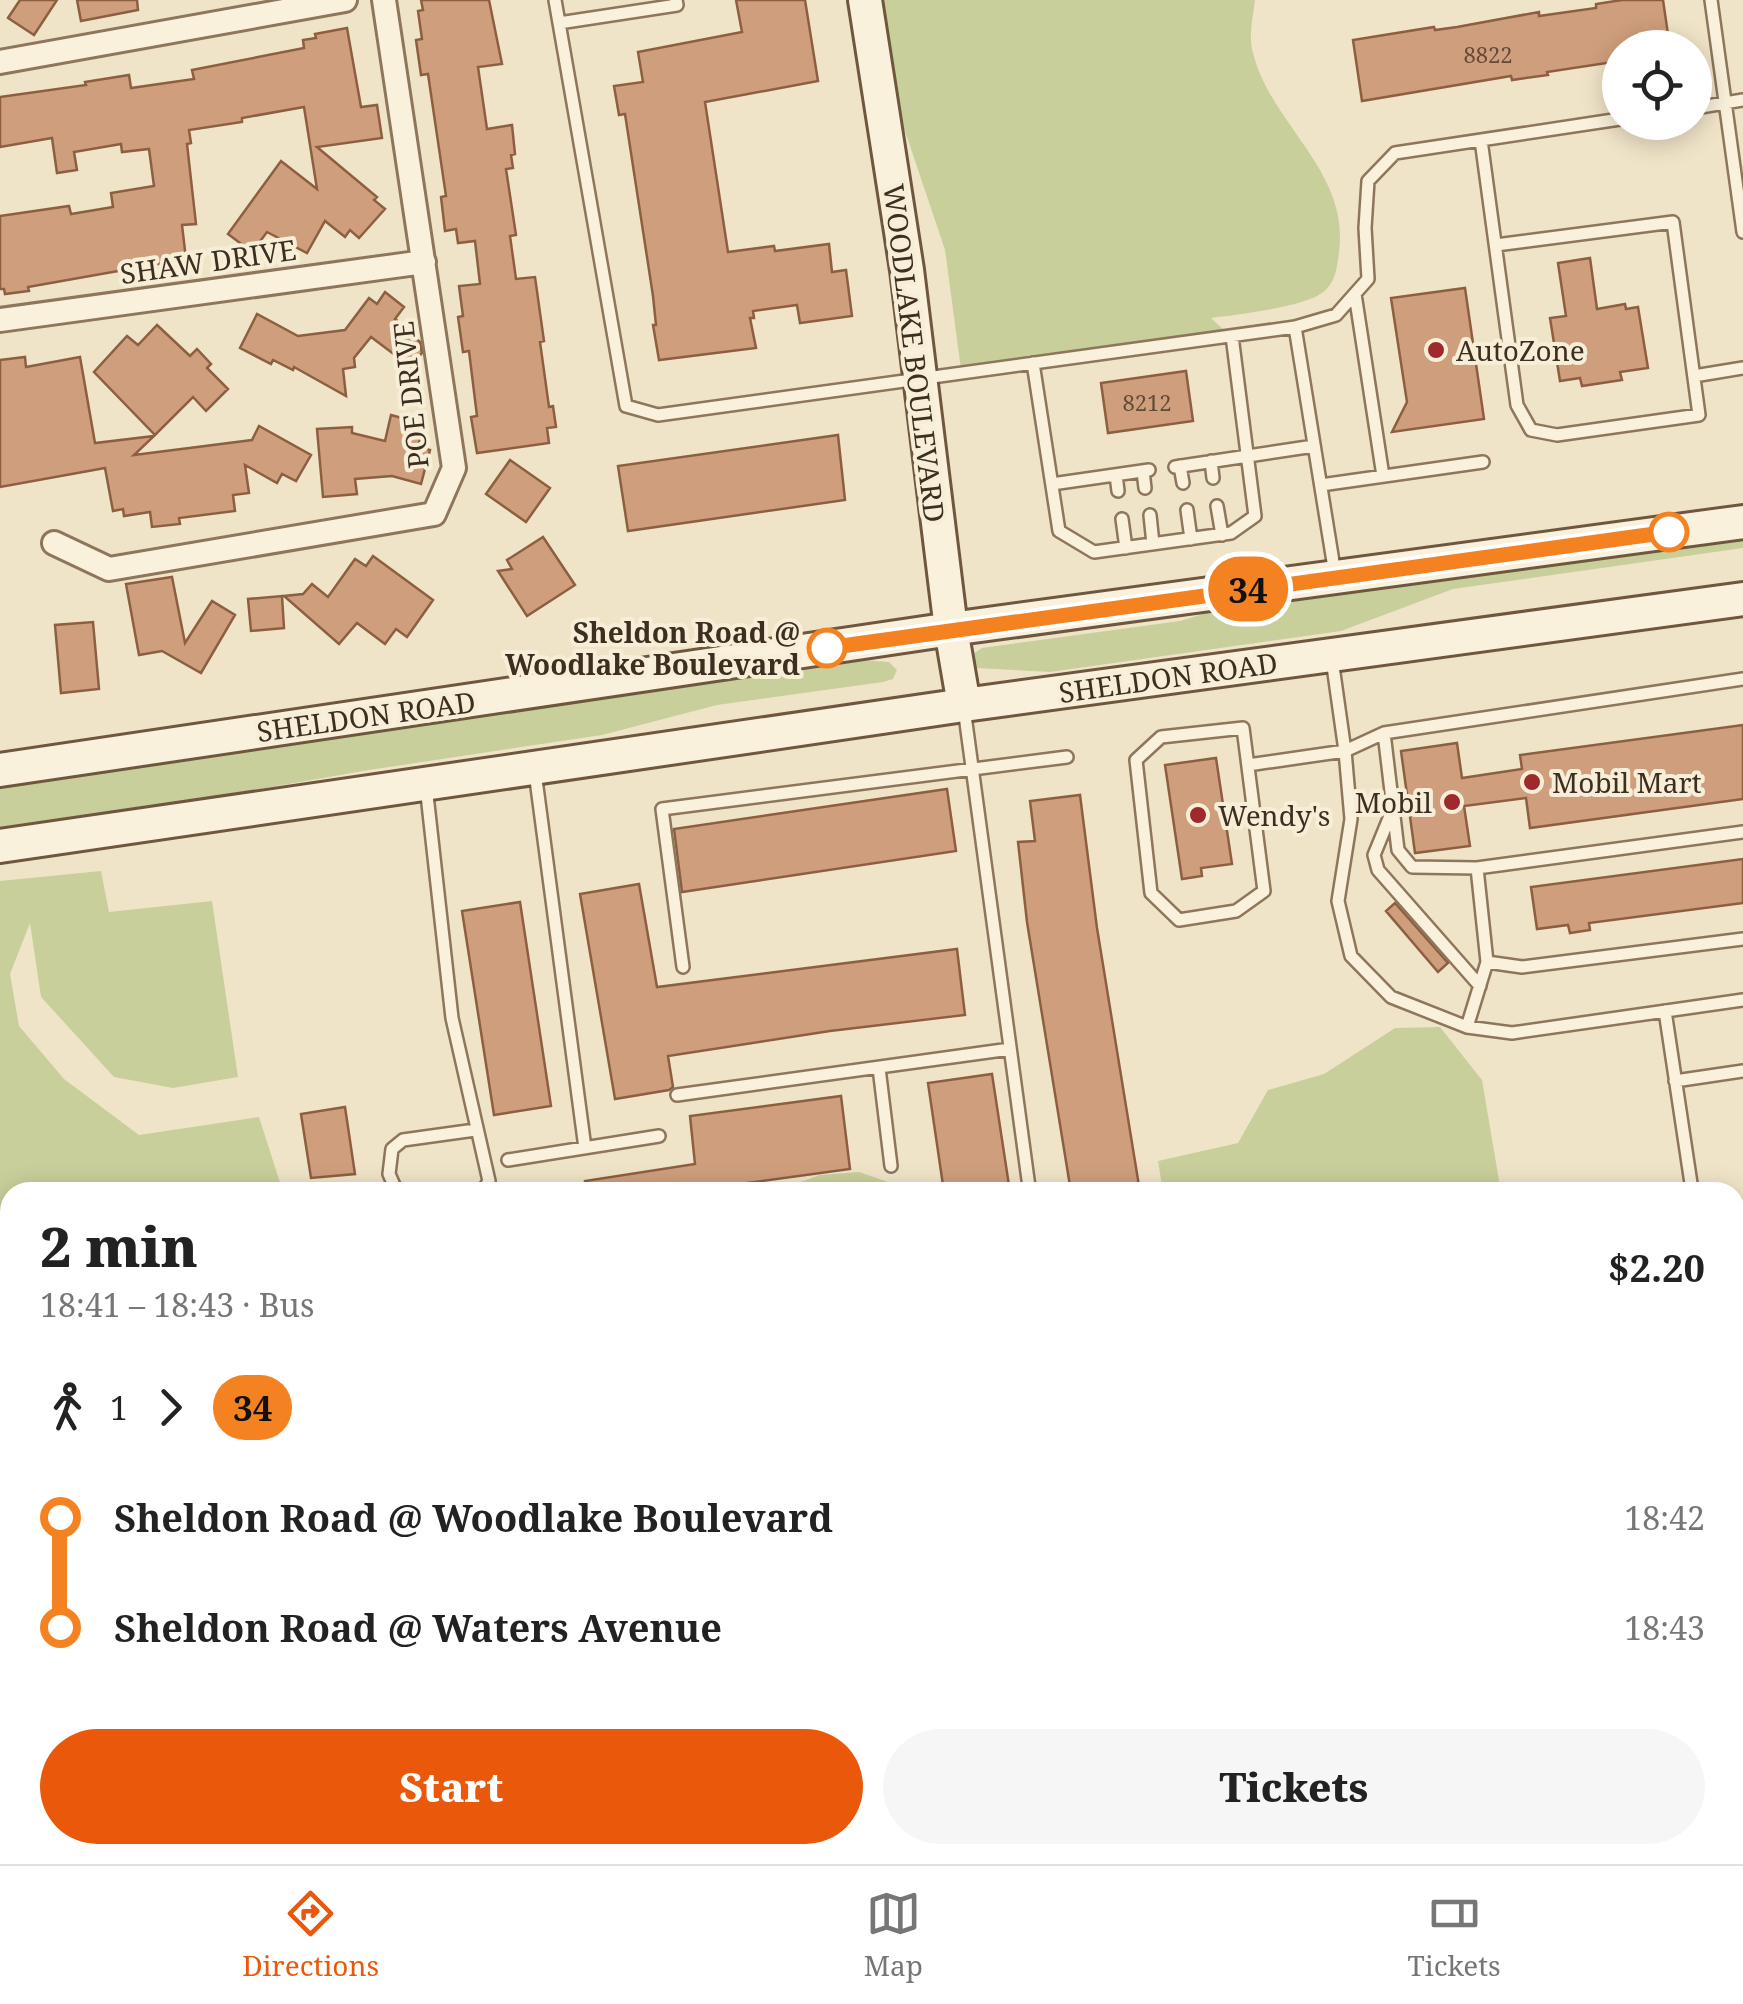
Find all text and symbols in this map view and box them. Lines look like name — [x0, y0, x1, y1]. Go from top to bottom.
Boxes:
map controls — [1602, 30, 1712, 140]
button: locate — [1602, 30, 1712, 140]
house number: 8822 — [1463, 39, 1513, 69]
street label: WOODLAKE BOULEVARD — [875, 182, 955, 524]
street label: SHAW DRIVE — [118, 230, 298, 292]
street label: POE DRIVE — [383, 320, 437, 470]
place label: AutoZone — [1456, 331, 1585, 369]
marker: AutoZone — [1425, 339, 1447, 361]
house number: 8212 — [1122, 387, 1172, 417]
unlabelled marker — [1650, 513, 1688, 551]
line badge: 34 — [1203, 556, 1293, 622]
text: 34 — [1228, 566, 1268, 613]
place label: Sheldon Road @ Woodlake Boulevard — [505, 613, 800, 683]
marker: Sheldon Road @ Woodlake Boulevard — [808, 629, 846, 667]
street label: SHELDON ROAD — [1056, 643, 1280, 711]
street label: SHELDON ROAD — [254, 682, 478, 750]
place label: Mobil Mart — [1552, 763, 1702, 801]
marker: Mobil Mart — [1521, 771, 1543, 793]
place label: Mobil — [1355, 783, 1432, 821]
marker: Mobil — [1441, 791, 1463, 813]
place label: Wendy's — [1218, 796, 1330, 834]
marker: Wendy's — [1187, 804, 1209, 826]
text: 2 min — [40, 1208, 198, 1283]
text: $2.20 — [1608, 1241, 1705, 1293]
text: 18:41 – 18:43 · Bus — [40, 1283, 314, 1326]
icon: walk — [40, 1380, 95, 1435]
icon: forward — [143, 1380, 198, 1435]
text: 34 — [233, 1384, 272, 1431]
text: 1 — [110, 1386, 128, 1429]
text: Sheldon Road @ Woodlake Boulevard — [114, 1491, 833, 1543]
text: 18:42 — [1624, 1496, 1705, 1539]
text: Sheldon Road @ Waters Avenue — [114, 1601, 722, 1653]
text: 18:43 — [1624, 1606, 1705, 1649]
button: Start — [40, 1729, 863, 1844]
button: Tickets — [883, 1729, 1705, 1844]
tab: Directions — [242, 1886, 379, 1984]
tab: Map — [864, 1886, 923, 1984]
tab: Tickets — [1408, 1886, 1501, 1984]

